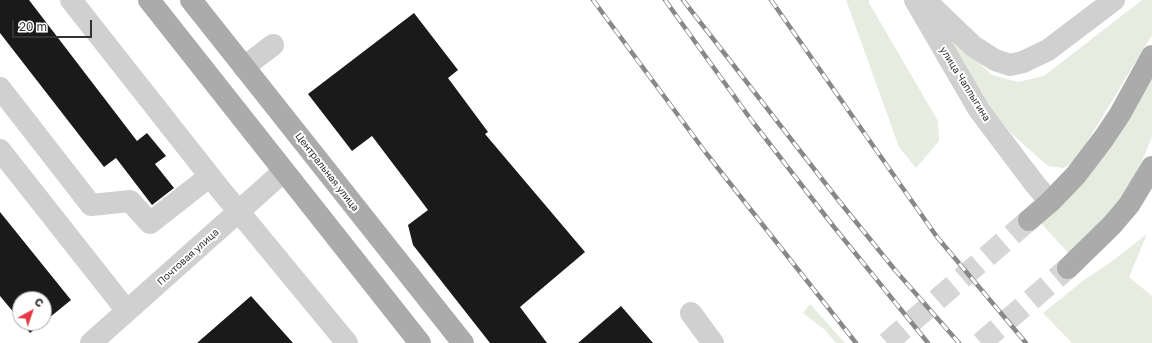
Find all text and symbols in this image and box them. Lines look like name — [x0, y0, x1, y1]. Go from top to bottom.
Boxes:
scale bar — [14, 12, 94, 38]
text: 20 m — [19, 19, 47, 34]
street label: улица Чаплыгина — [937, 44, 993, 124]
street label: Центральная улица — [293, 130, 361, 214]
street label: Почтовая улица — [155, 226, 221, 288]
north arrow — [12, 291, 52, 331]
text: С — [32, 295, 47, 310]

